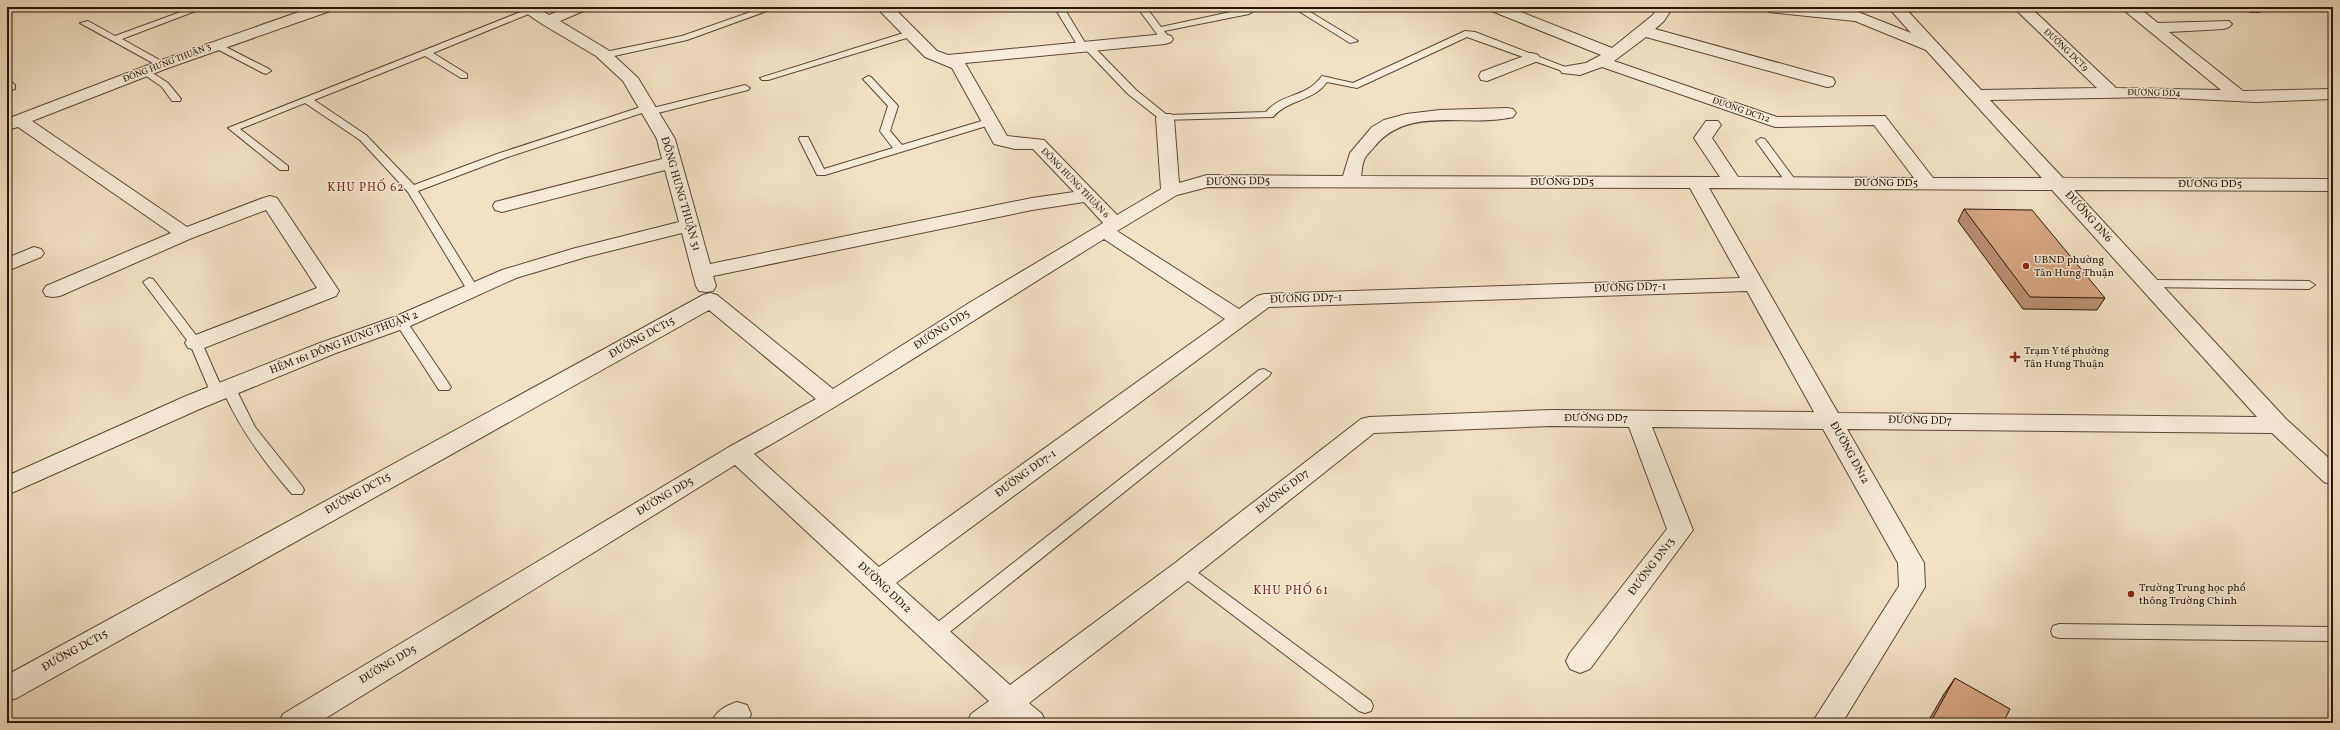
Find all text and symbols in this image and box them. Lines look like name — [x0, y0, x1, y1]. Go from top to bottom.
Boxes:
street label: ĐƯỜNG DCT9 — [2041, 26, 2092, 74]
street label: ĐÔNG HƯNG THUẬN 3 — [121, 40, 213, 86]
street label: ĐƯỜNG DD4 — [2127, 86, 2181, 100]
street label: ĐƯỜNG DCT12 — [1710, 94, 1772, 126]
street label: ĐÔNG HƯNG THUẬN 31 — [656, 135, 704, 253]
street label: ĐÔNG HƯNG THUẬN 6 — [1038, 145, 1112, 221]
street label: ĐƯỜNG DD5 — [1206, 174, 1270, 190]
street label: ĐƯỜNG DD5 — [1530, 175, 1594, 190]
street label: ĐƯỜNG DD5 — [1854, 176, 1918, 191]
street label: ĐƯỜNG DD5 — [2178, 177, 2242, 192]
district label: KHU PHỐ 62 — [327, 178, 405, 196]
street label: ĐƯỜNG DN6 — [2061, 188, 2115, 246]
place label: UBND phường Tân Hưng Thuận — [2034, 253, 2115, 281]
marker: UBND phường Tân Hưng Thuận — [2021, 261, 2031, 271]
street label: ĐƯỜNG DD7-1 — [1594, 279, 1666, 297]
street label: ĐƯỜNG DD7-1 — [1270, 290, 1342, 308]
street label: ĐƯỜNG DD5 — [911, 306, 973, 354]
street label: HẺM 161 ĐÔNG HƯNG THUẬN 2 — [268, 308, 421, 378]
street label: ĐƯỜNG DCT15 — [606, 314, 678, 362]
place label: Trạm Y tế phường Tân Hưng Thuận — [2024, 344, 2110, 372]
marker: Trạm Y tế phường Tân Hưng Thuận — [2009, 351, 2021, 363]
street label: ĐƯỜNG DD7 — [1564, 411, 1628, 426]
street label: ĐƯỜNG DD7 — [1888, 413, 1952, 429]
street label: ĐƯỜNG DN12 — [1826, 419, 1872, 487]
street label: ĐƯỜNG DD7-1 — [992, 447, 1060, 501]
street label: ĐƯỜNG DD7 — [1253, 466, 1313, 518]
street label: ĐƯỜNG DCT15 — [322, 470, 394, 518]
street label: ĐƯỜNG DD5 — [634, 474, 696, 520]
street label: ĐƯỜNG DN13 — [1625, 535, 1679, 599]
street label: ĐƯỜNG DD12 — [854, 559, 914, 617]
district label: KHU PHỐ 61 — [1253, 581, 1329, 599]
place label: Trường Trung học phổ thông Trường Chinh — [2139, 581, 2246, 609]
marker: Trường Trung học phổ thông Trường Chinh — [2126, 589, 2136, 599]
street label: ĐƯỜNG DCT15 — [39, 627, 111, 675]
street label: ĐƯỜNG DD5 — [357, 642, 419, 688]

